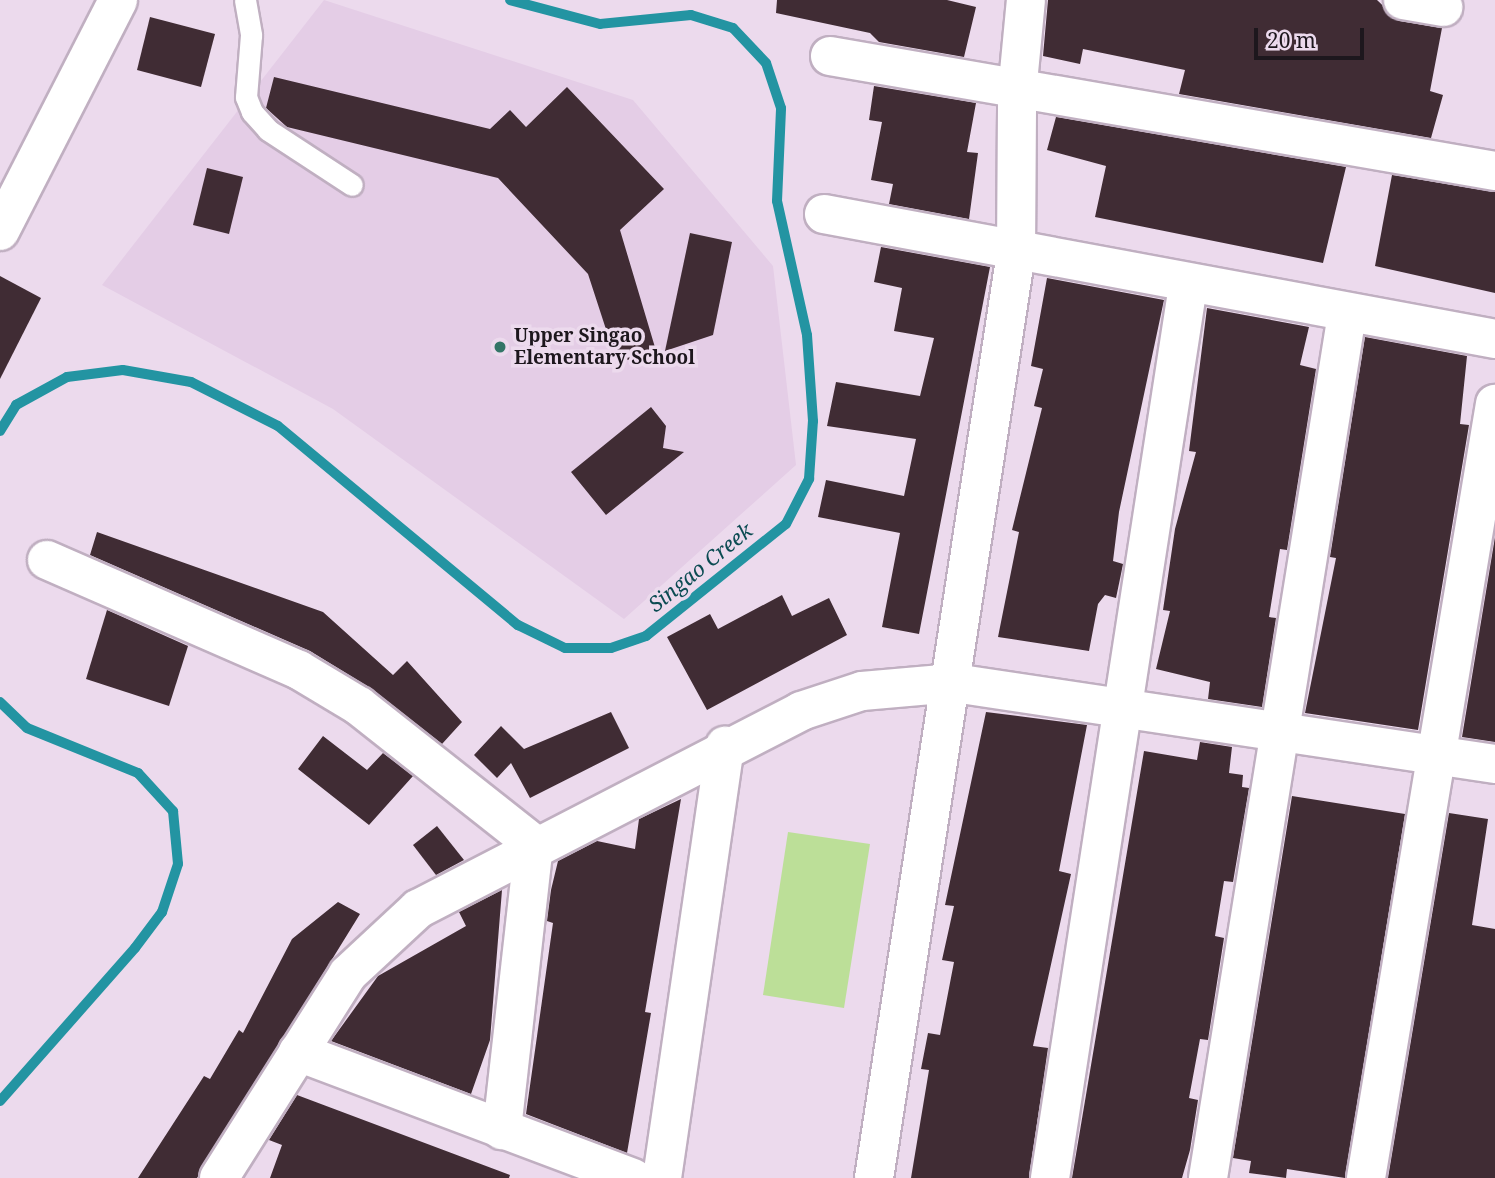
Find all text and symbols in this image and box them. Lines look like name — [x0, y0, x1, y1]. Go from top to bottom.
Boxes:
scale bar — [1257, 14, 1367, 58]
text: 20 m — [1267, 26, 1316, 54]
place label: Upper Singao Elementary School — [514, 325, 695, 369]
marker: Upper Singao Elementary School — [492, 339, 508, 355]
water label: Singao Creek — [643, 517, 757, 617]

